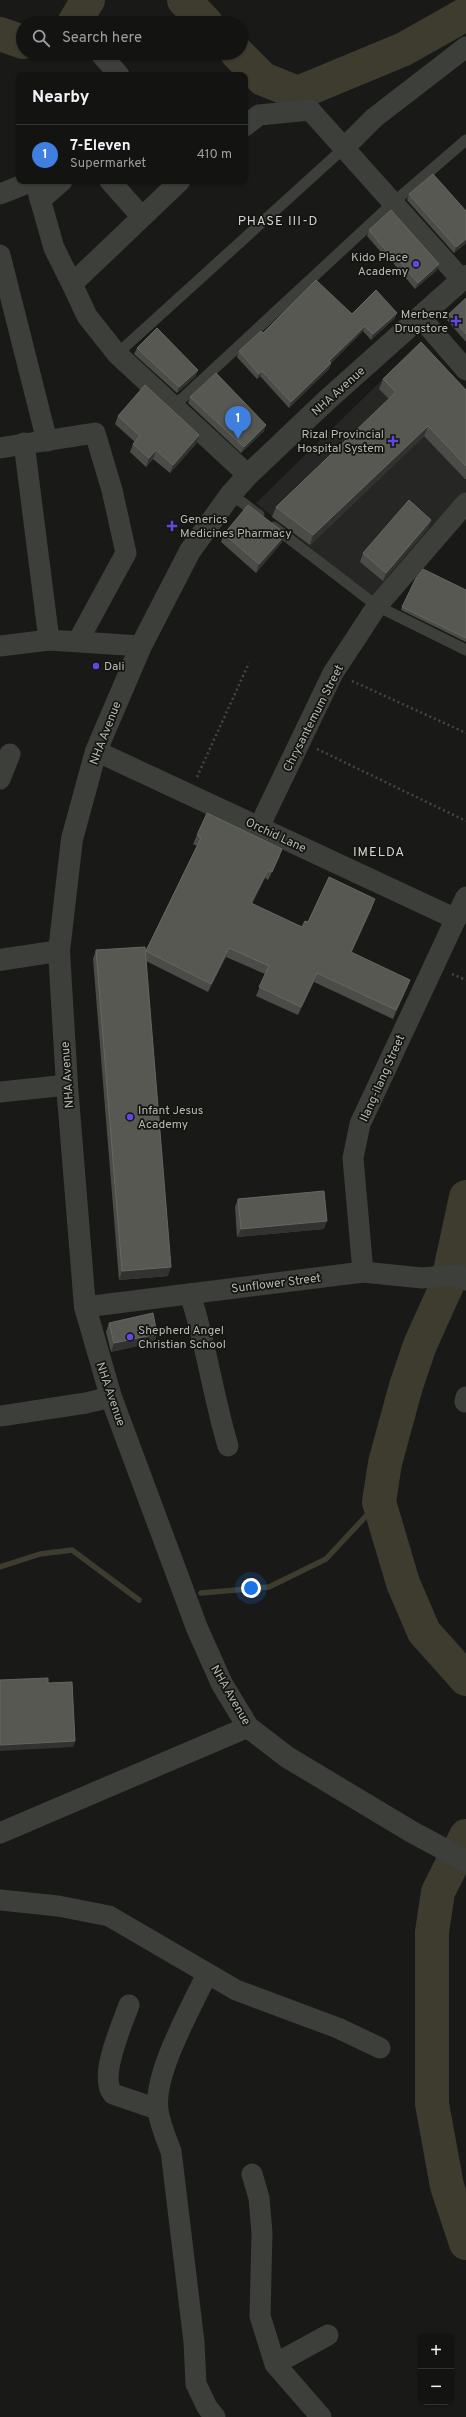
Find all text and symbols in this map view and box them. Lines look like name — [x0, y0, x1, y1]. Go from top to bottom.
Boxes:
search box — [16, 16, 248, 60]
icon: search — [30, 27, 52, 49]
text: Search here — [62, 29, 142, 48]
text: Nearby — [32, 87, 89, 109]
text: 7-Eleven — [70, 137, 131, 156]
text: 1 — [42, 147, 48, 163]
text: 410 m — [197, 147, 232, 163]
text: Supermarket — [70, 156, 146, 172]
district label: PHASE III-D — [238, 214, 318, 230]
place label: Kido Place Academy — [351, 250, 408, 280]
marker: Kido Place Academy — [411, 259, 421, 269]
place label: Merbenz Drugstore — [394, 307, 448, 337]
marker: Merbenz Drugstore — [451, 316, 461, 326]
street label: NHA Avenue — [309, 363, 369, 420]
pin: 1 — [225, 406, 251, 439]
place label: Rizal Provincial Hospital System — [297, 427, 384, 457]
marker: Rizal Provincial Hospital System — [387, 435, 399, 447]
place label: Generics Medicines Pharmacy — [180, 512, 292, 542]
marker: Generics Medicines Pharmacy — [167, 521, 177, 531]
place label: Dali — [104, 659, 124, 675]
marker: Dali — [91, 661, 101, 671]
street label: Chrysantemum Street — [280, 662, 348, 775]
street label: NHA Avenue — [87, 699, 125, 767]
street label: Orchid Lane — [243, 815, 308, 857]
district label: IMELDA — [353, 845, 405, 861]
street label: Ilang-ilang Street — [357, 1032, 409, 1124]
street label: NHA Avenue — [58, 1041, 78, 1109]
place label: Infant Jesus Academy — [138, 1103, 203, 1133]
marker: Infant Jesus Academy — [125, 1112, 135, 1122]
street label: Sunflower Street — [230, 1271, 322, 1297]
place label: Shepherd Angel Christian School — [138, 1323, 226, 1353]
marker: Shepherd Angel Christian School — [125, 1332, 135, 1342]
street label: NHA Avenue — [92, 1360, 128, 1428]
your location — [241, 1578, 261, 1598]
street label: NHA Avenue — [207, 1663, 254, 1728]
map controls — [418, 2333, 454, 2405]
button: + — [418, 2333, 454, 2369]
button: − — [418, 2369, 454, 2405]

